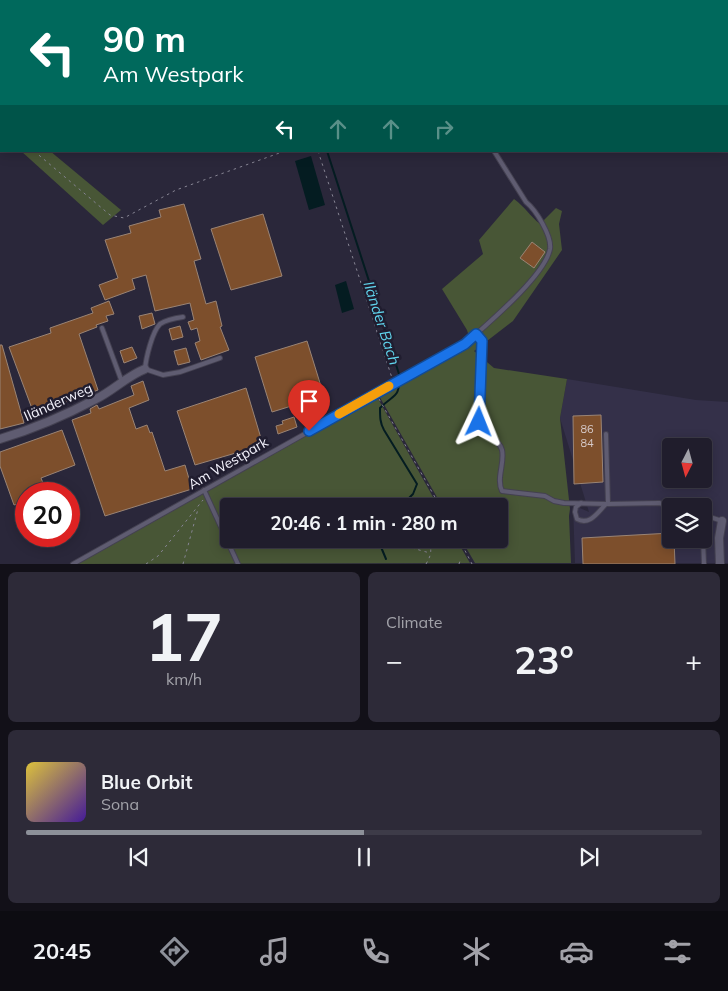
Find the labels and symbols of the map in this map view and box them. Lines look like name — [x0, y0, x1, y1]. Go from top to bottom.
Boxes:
water label: Iländer Bach — [359, 279, 405, 368]
street label: Iländerweg — [21, 379, 95, 425]
pin — [288, 380, 330, 431]
position arrow — [452, 395, 504, 447]
house number: 86 — [580, 422, 594, 436]
street label: Am Westpark — [185, 432, 272, 493]
house number: 84 — [580, 436, 594, 450]
north arrow — [662, 438, 712, 488]
speed limit sign: 20 — [15, 482, 80, 547]

